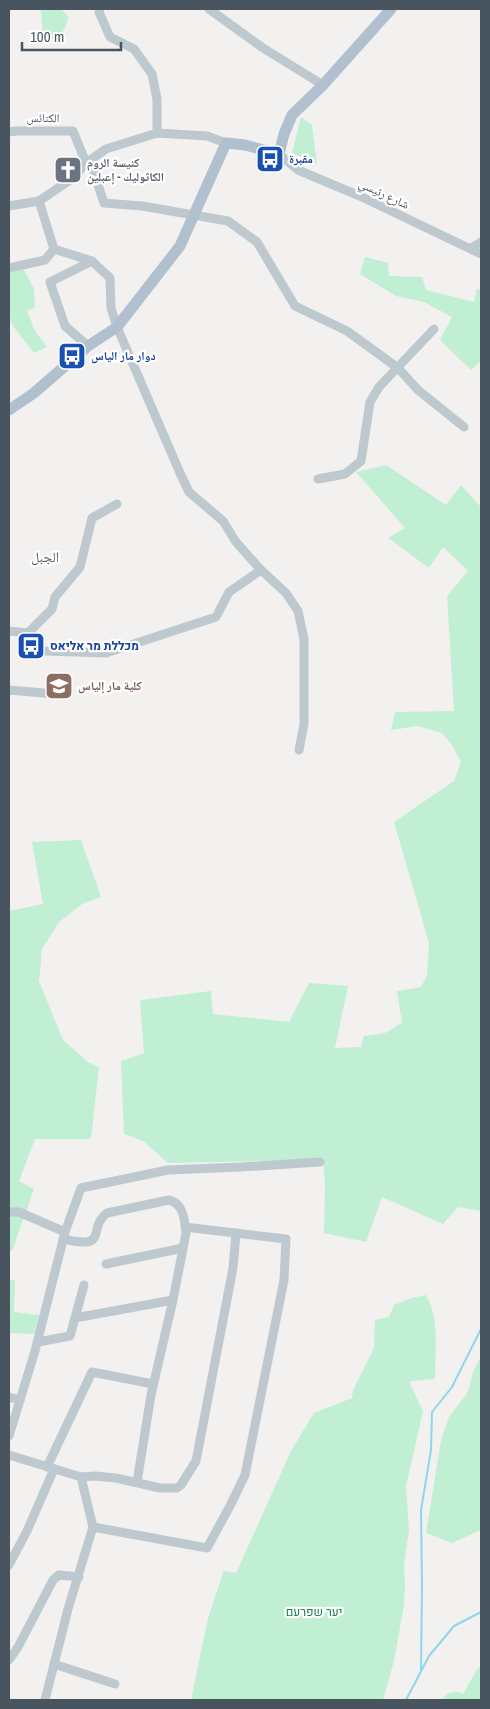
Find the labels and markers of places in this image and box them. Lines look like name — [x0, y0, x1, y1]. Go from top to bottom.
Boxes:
bus stop icon: مقبرة — [255, 144, 285, 174]
place label: مقبرة — [289, 151, 313, 167]
church icon: كنيسة الروم الكاثوليك - إعبلين — [53, 155, 83, 185]
place label: كنيسة الروم الكاثوليك - إعبلين — [87, 155, 164, 185]
bus stop icon: دوار مار الياس — [57, 341, 87, 371]
place label: دوار مار الياس — [91, 348, 156, 364]
bus stop icon: מכללת מר אליאס — [16, 631, 46, 661]
place label: מכללת מר אליאס — [50, 638, 139, 654]
school or university icon: كلية مار إلياس — [44, 671, 74, 701]
place label: كلية مار إلياس — [78, 678, 143, 694]

